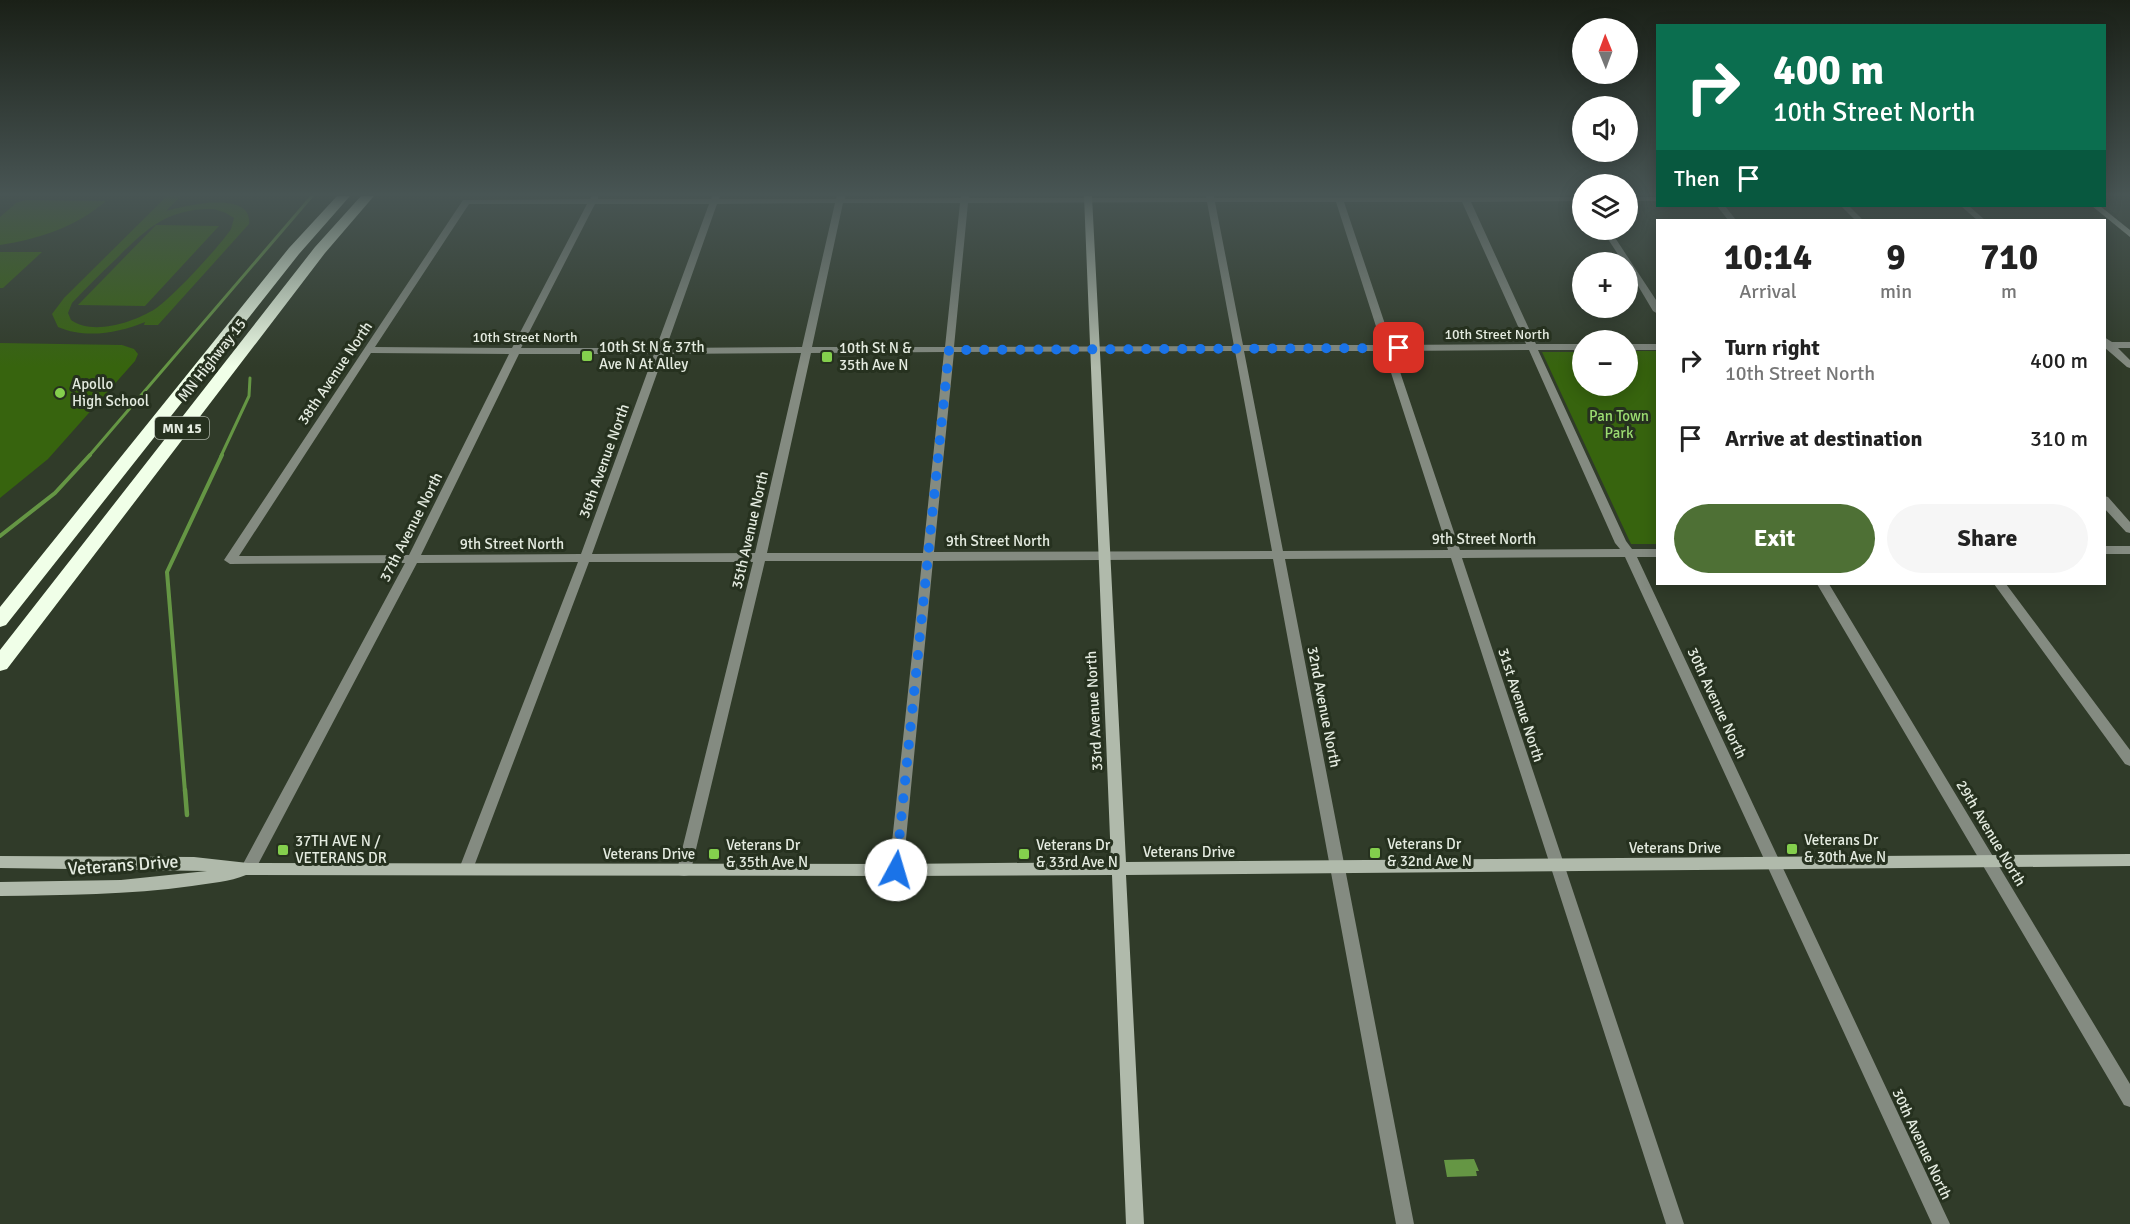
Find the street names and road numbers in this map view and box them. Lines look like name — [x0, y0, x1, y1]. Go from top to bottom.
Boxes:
street label: MN Highway 15 — [174, 315, 250, 405]
street label: 38th Avenue North — [294, 318, 376, 428]
street label: 10th Street North — [1444, 326, 1550, 343]
street label: 10th Street North — [472, 329, 578, 346]
street label: 36th Avenue North — [575, 401, 633, 521]
road number: MN 15 — [155, 417, 209, 439]
street label: 37th Avenue North — [376, 469, 446, 585]
street label: 35th Avenue North — [728, 469, 772, 591]
street label: 9th Street North — [1432, 530, 1536, 548]
street label: 9th Street North — [946, 532, 1050, 550]
street label: 9th Street North — [460, 535, 564, 553]
street label: 32nd Avenue North — [1303, 645, 1345, 769]
street label: 30th Avenue North — [1683, 645, 1751, 761]
street label: 31st Avenue North — [1494, 646, 1548, 764]
street label: 33rd Avenue North — [1082, 650, 1106, 772]
street label: 29th Avenue North — [1952, 777, 2030, 889]
street label: Veterans Drive — [1629, 839, 1721, 857]
street label: Veterans Drive — [1143, 843, 1235, 861]
street label: Veterans Drive — [603, 845, 695, 863]
street label: Veterans Drive — [67, 850, 179, 880]
street label: 30th Avenue North — [1888, 1086, 1956, 1202]

